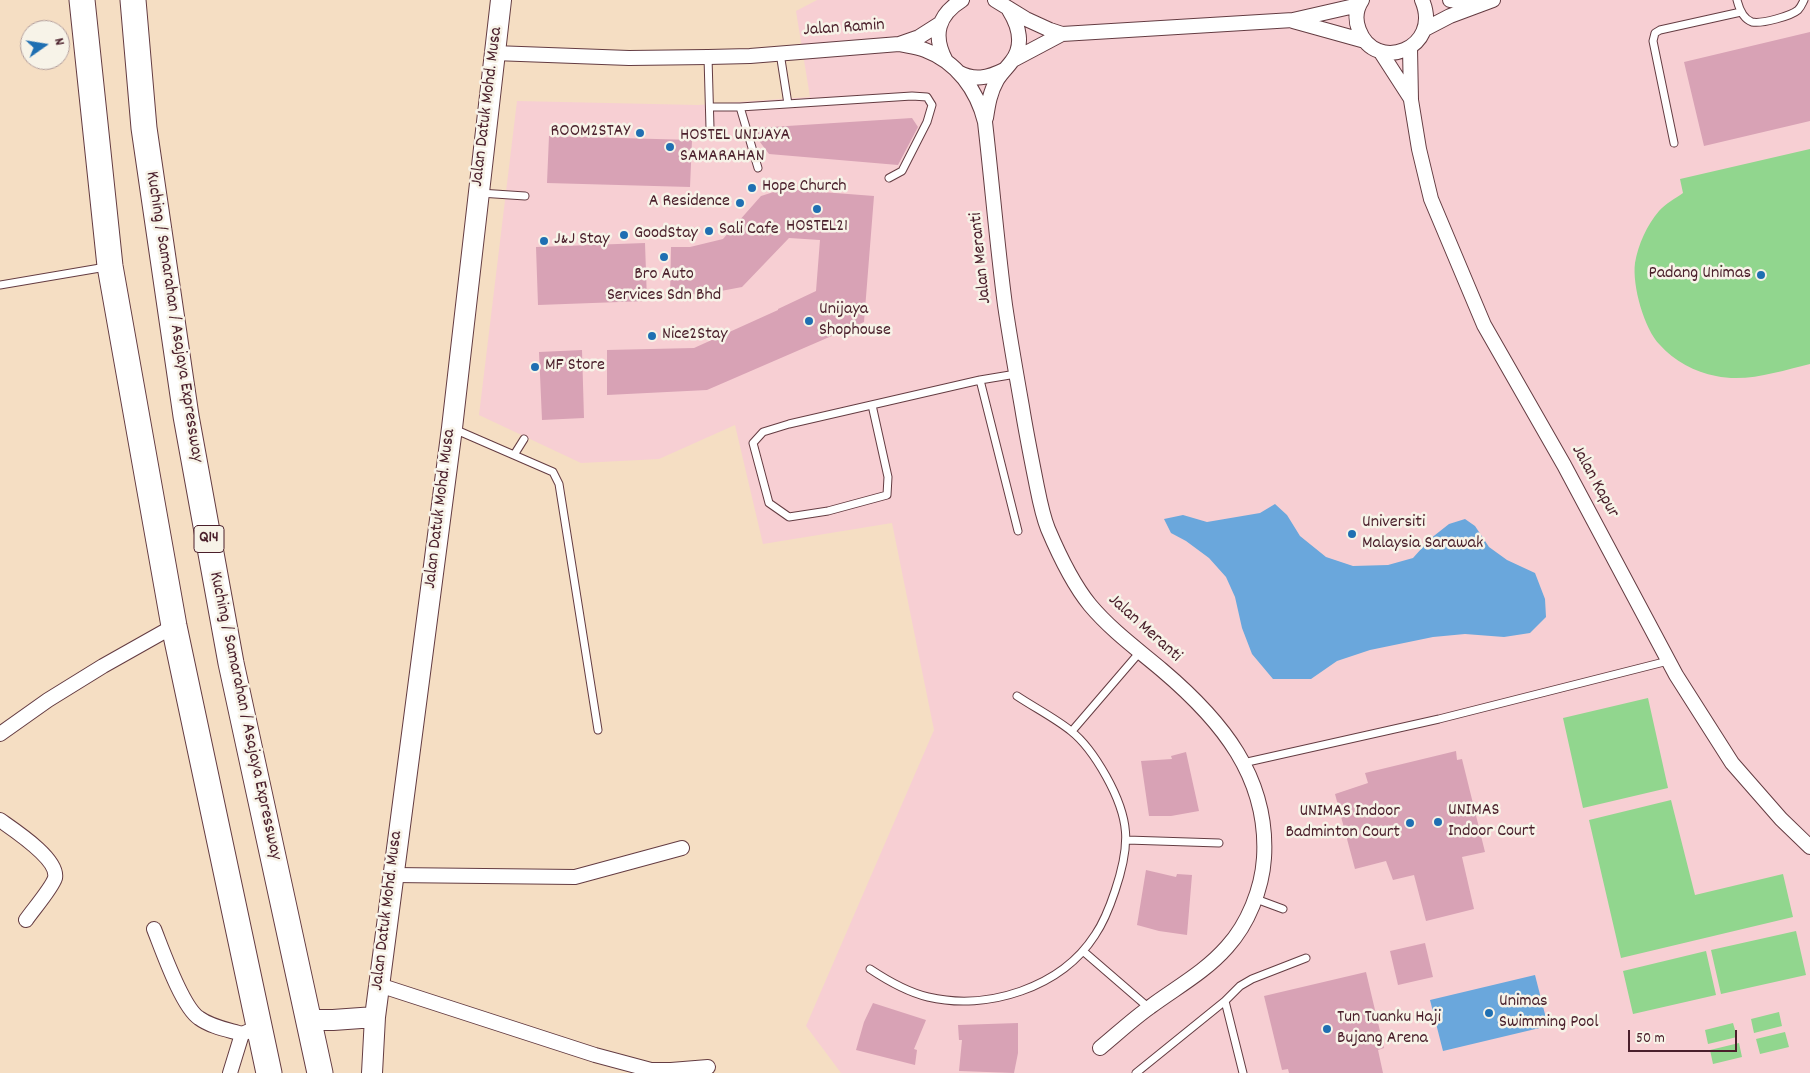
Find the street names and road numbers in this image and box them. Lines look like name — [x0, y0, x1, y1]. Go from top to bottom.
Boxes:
street label: Jalan Ramin — [803, 15, 885, 43]
street label: Jalan Datuk Mohd. Musa — [468, 26, 508, 188]
street label: Kuching / Samarahan / Asajaya Expressway — [139, 170, 207, 464]
street label: Jalan Meranti — [966, 211, 998, 305]
street label: Jalan Datuk Mohd. Musa — [421, 428, 461, 590]
street label: Jalan Kapur — [1565, 442, 1623, 522]
road number: Q14 — [194, 526, 224, 552]
street label: Kuching / Samarahan / Asajaya Expressway — [203, 570, 285, 862]
street label: Jalan Meranti — [1103, 590, 1185, 668]
street label: Jalan Datuk Mohd. Musa — [368, 830, 408, 992]

